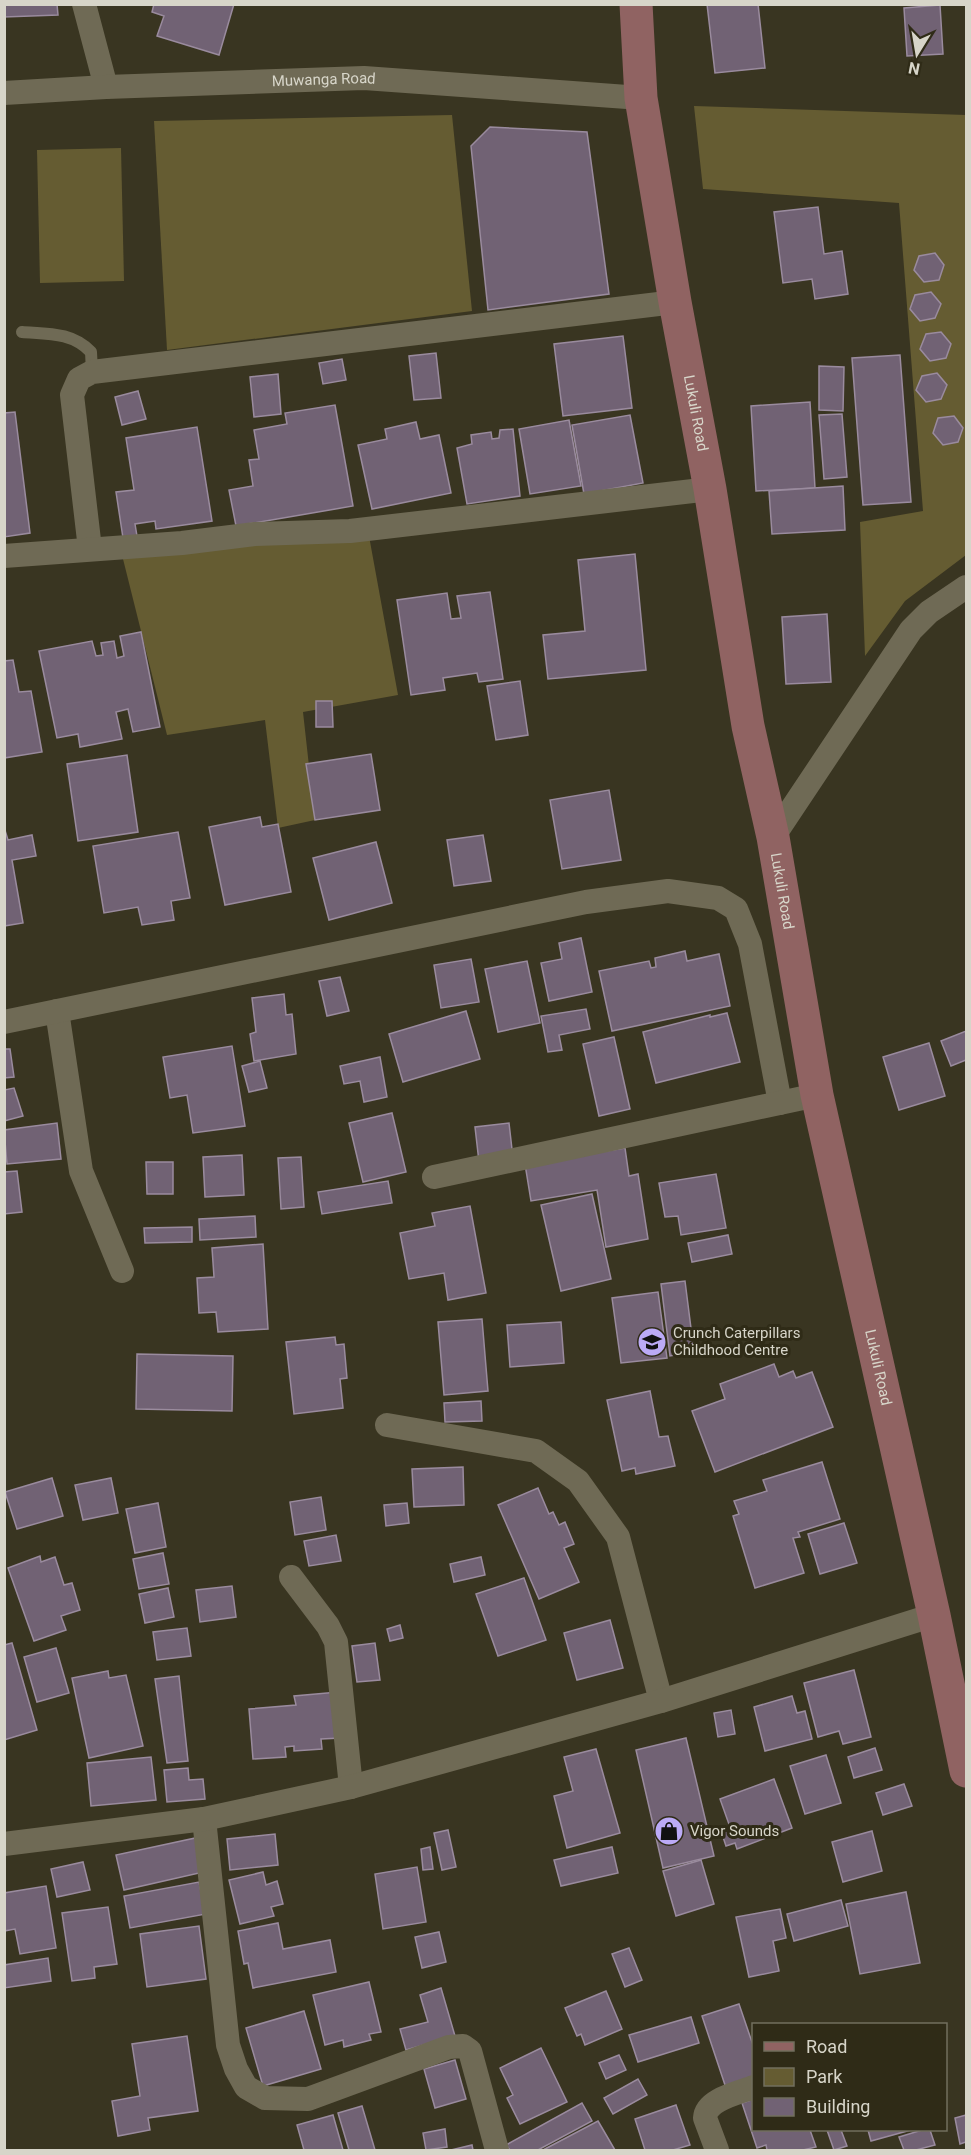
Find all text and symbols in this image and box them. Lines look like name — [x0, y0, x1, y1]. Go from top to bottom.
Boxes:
north arrow — [887, 24, 947, 84]
text: N — [907, 58, 922, 79]
street label: Muwanga Road — [271, 69, 376, 90]
street label: Lukuli Road — [680, 373, 712, 453]
street label: Lukuli Road — [767, 852, 798, 931]
place label: Crunch Caterpillars Childhood Centre — [673, 1324, 800, 1359]
school or university icon: Crunch Caterpillars Childhood Centre — [636, 1326, 668, 1358]
street label: Lukuli Road — [861, 1328, 896, 1407]
shop icon: Vigor Sounds — [653, 1815, 685, 1847]
place label: Vigor Sounds — [690, 1822, 779, 1840]
legend — [752, 2023, 947, 2131]
text: Road — [806, 2036, 847, 2057]
text: Park — [806, 2066, 843, 2087]
text: Building — [806, 2096, 870, 2117]

